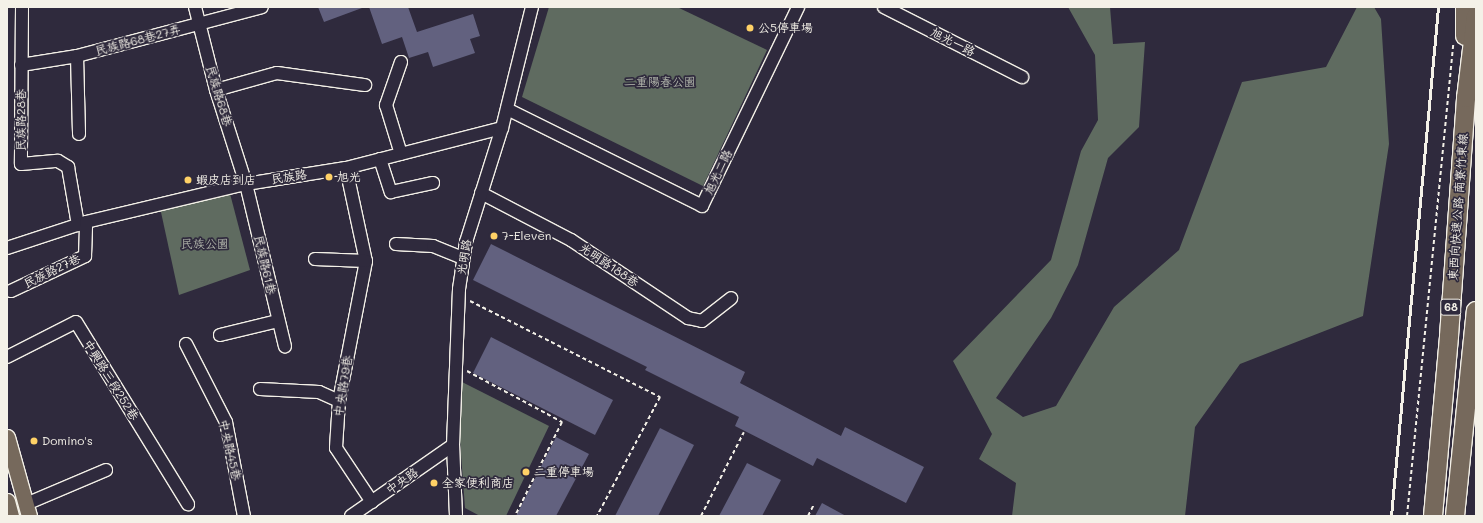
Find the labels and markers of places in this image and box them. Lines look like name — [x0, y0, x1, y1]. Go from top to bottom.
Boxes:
place label: 公5停車場 — [758, 21, 813, 35]
marker: 公5停車場 — [745, 23, 755, 33]
place label: 旭光 — [337, 170, 361, 184]
marker: 旭光 — [324, 172, 334, 182]
place label: 蝦皮店到店 — [196, 173, 256, 187]
marker: 蝦皮店到店 — [183, 175, 193, 185]
place label: 7-Eleven — [502, 229, 551, 243]
marker: 7-Eleven — [489, 231, 499, 241]
place label: Domino's — [42, 434, 93, 448]
marker: Domino's — [29, 436, 39, 446]
place label: 二重停車場 — [534, 465, 594, 479]
marker: 二重停車場 — [521, 467, 531, 477]
place label: 全家便利商店 — [442, 476, 514, 490]
marker: 全家便利商店 — [429, 478, 439, 488]

